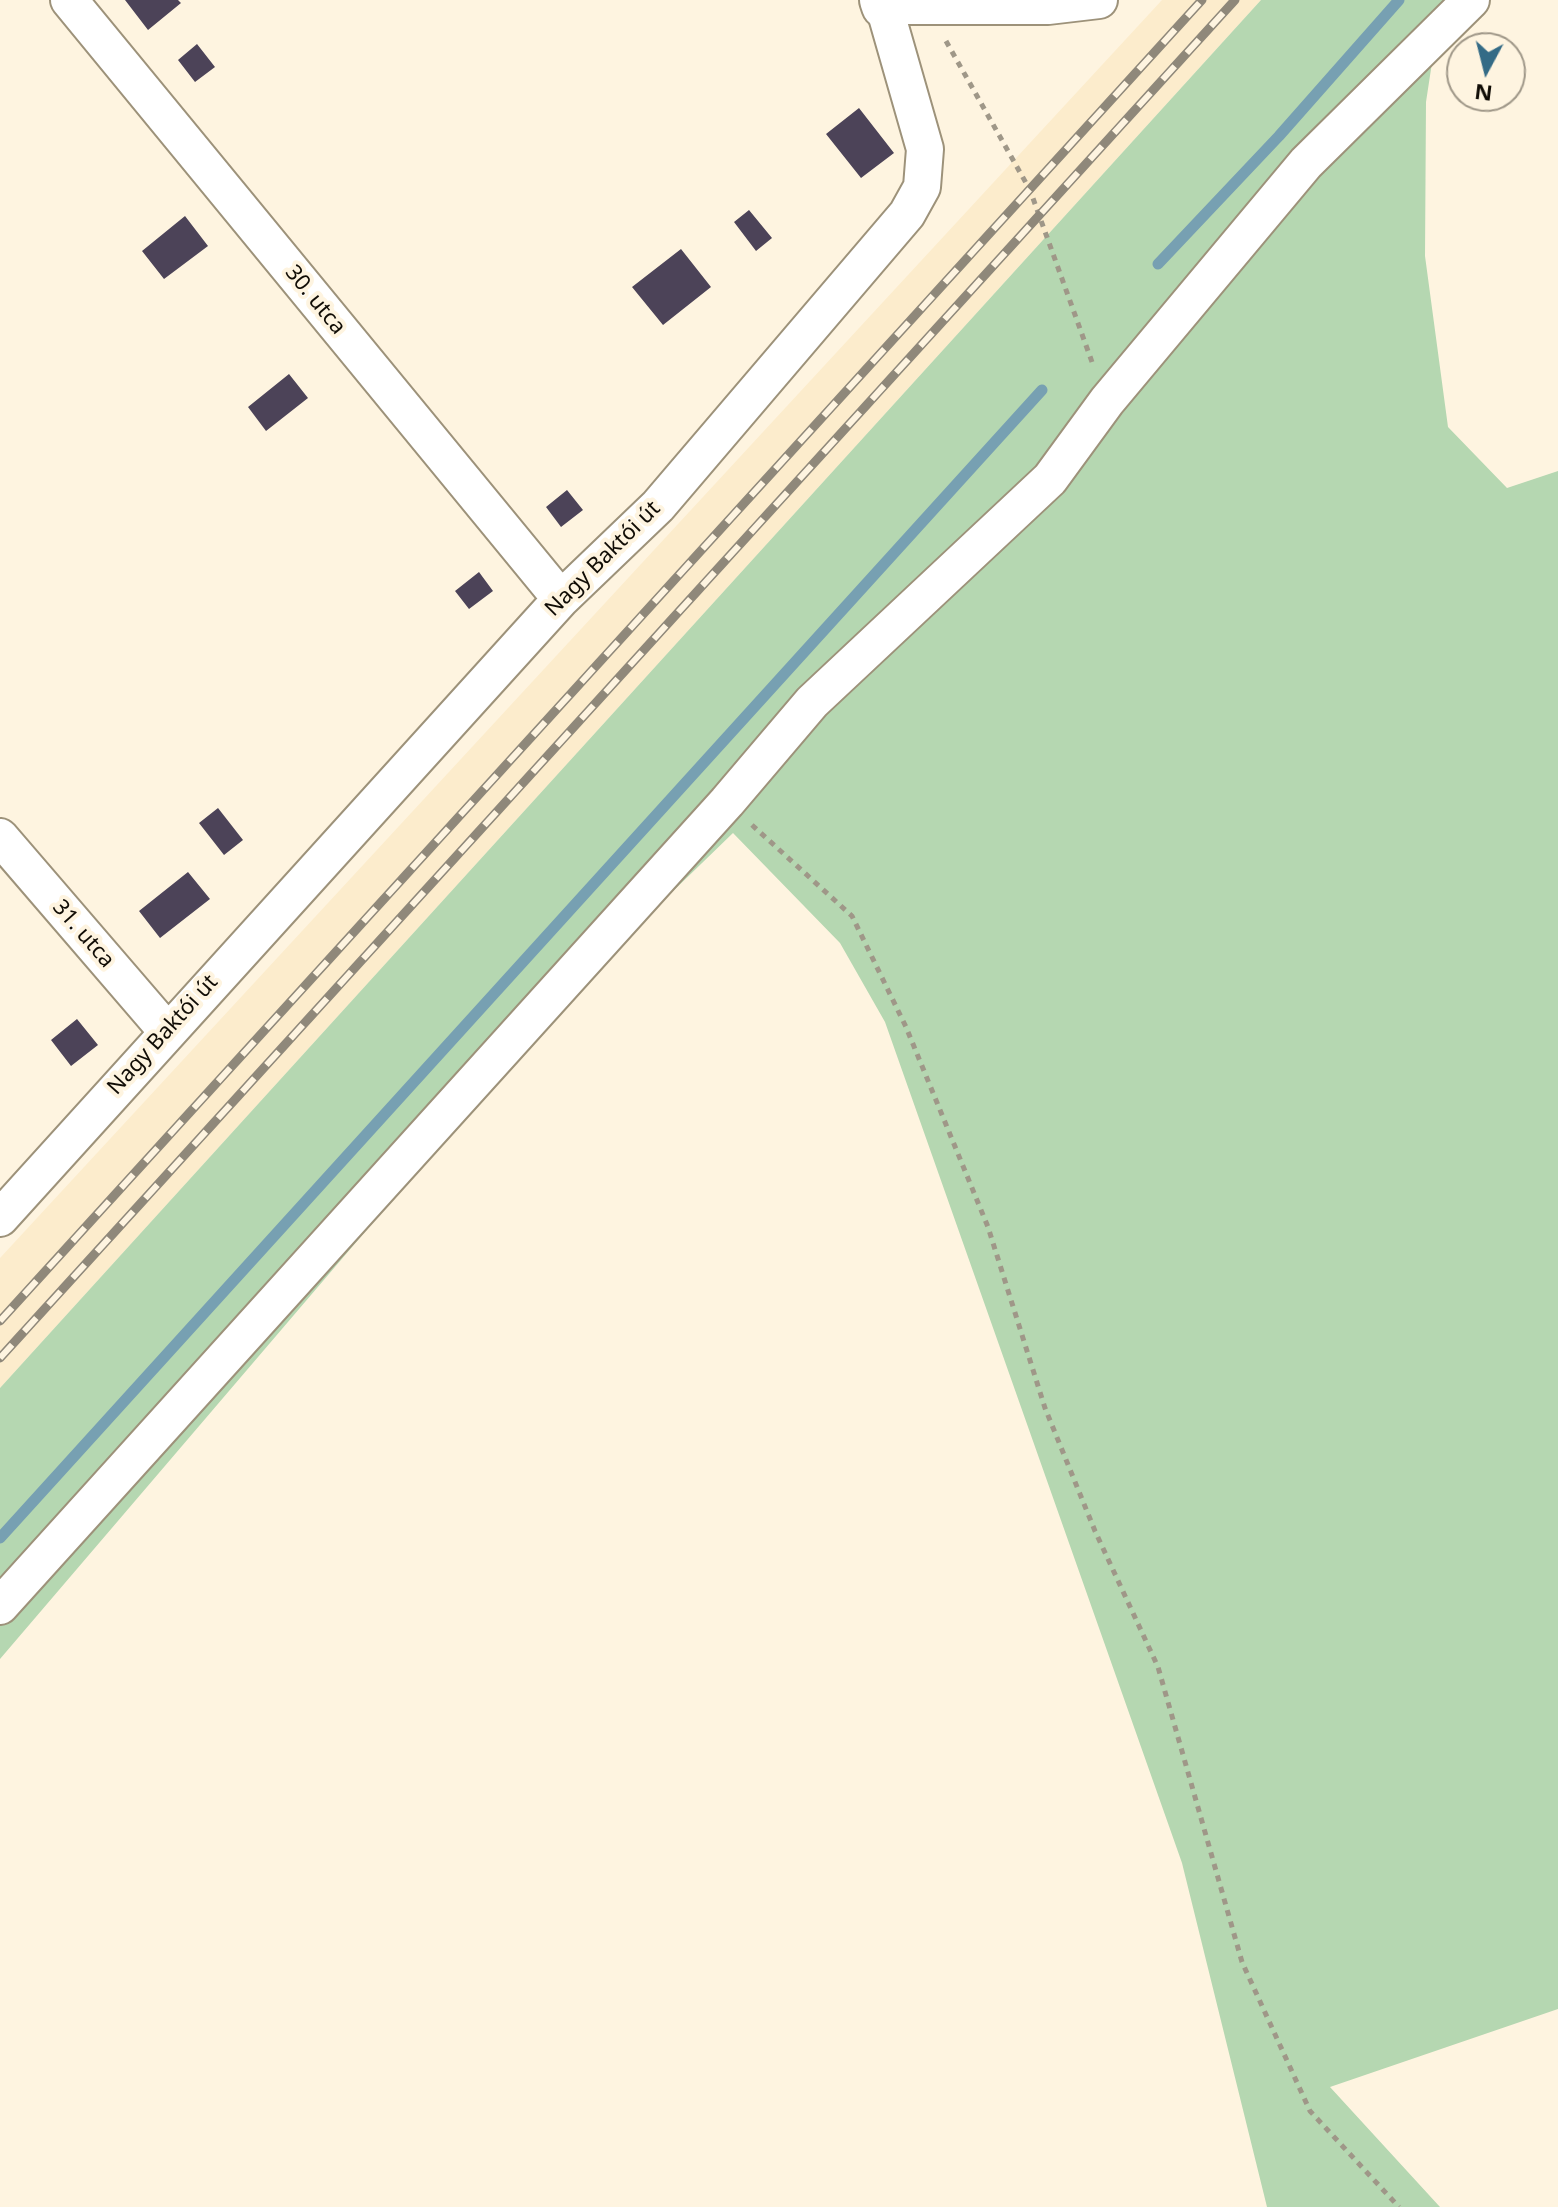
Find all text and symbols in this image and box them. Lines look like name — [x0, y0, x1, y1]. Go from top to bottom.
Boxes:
north arrow — [1446, 32, 1526, 112]
text: N — [1473, 78, 1494, 110]
street label: 30. utca — [279, 260, 351, 340]
street label: Nagy Baktói út — [540, 496, 666, 622]
street label: 31. utca — [46, 895, 120, 973]
street label: Nagy Baktói út — [102, 970, 224, 1100]

